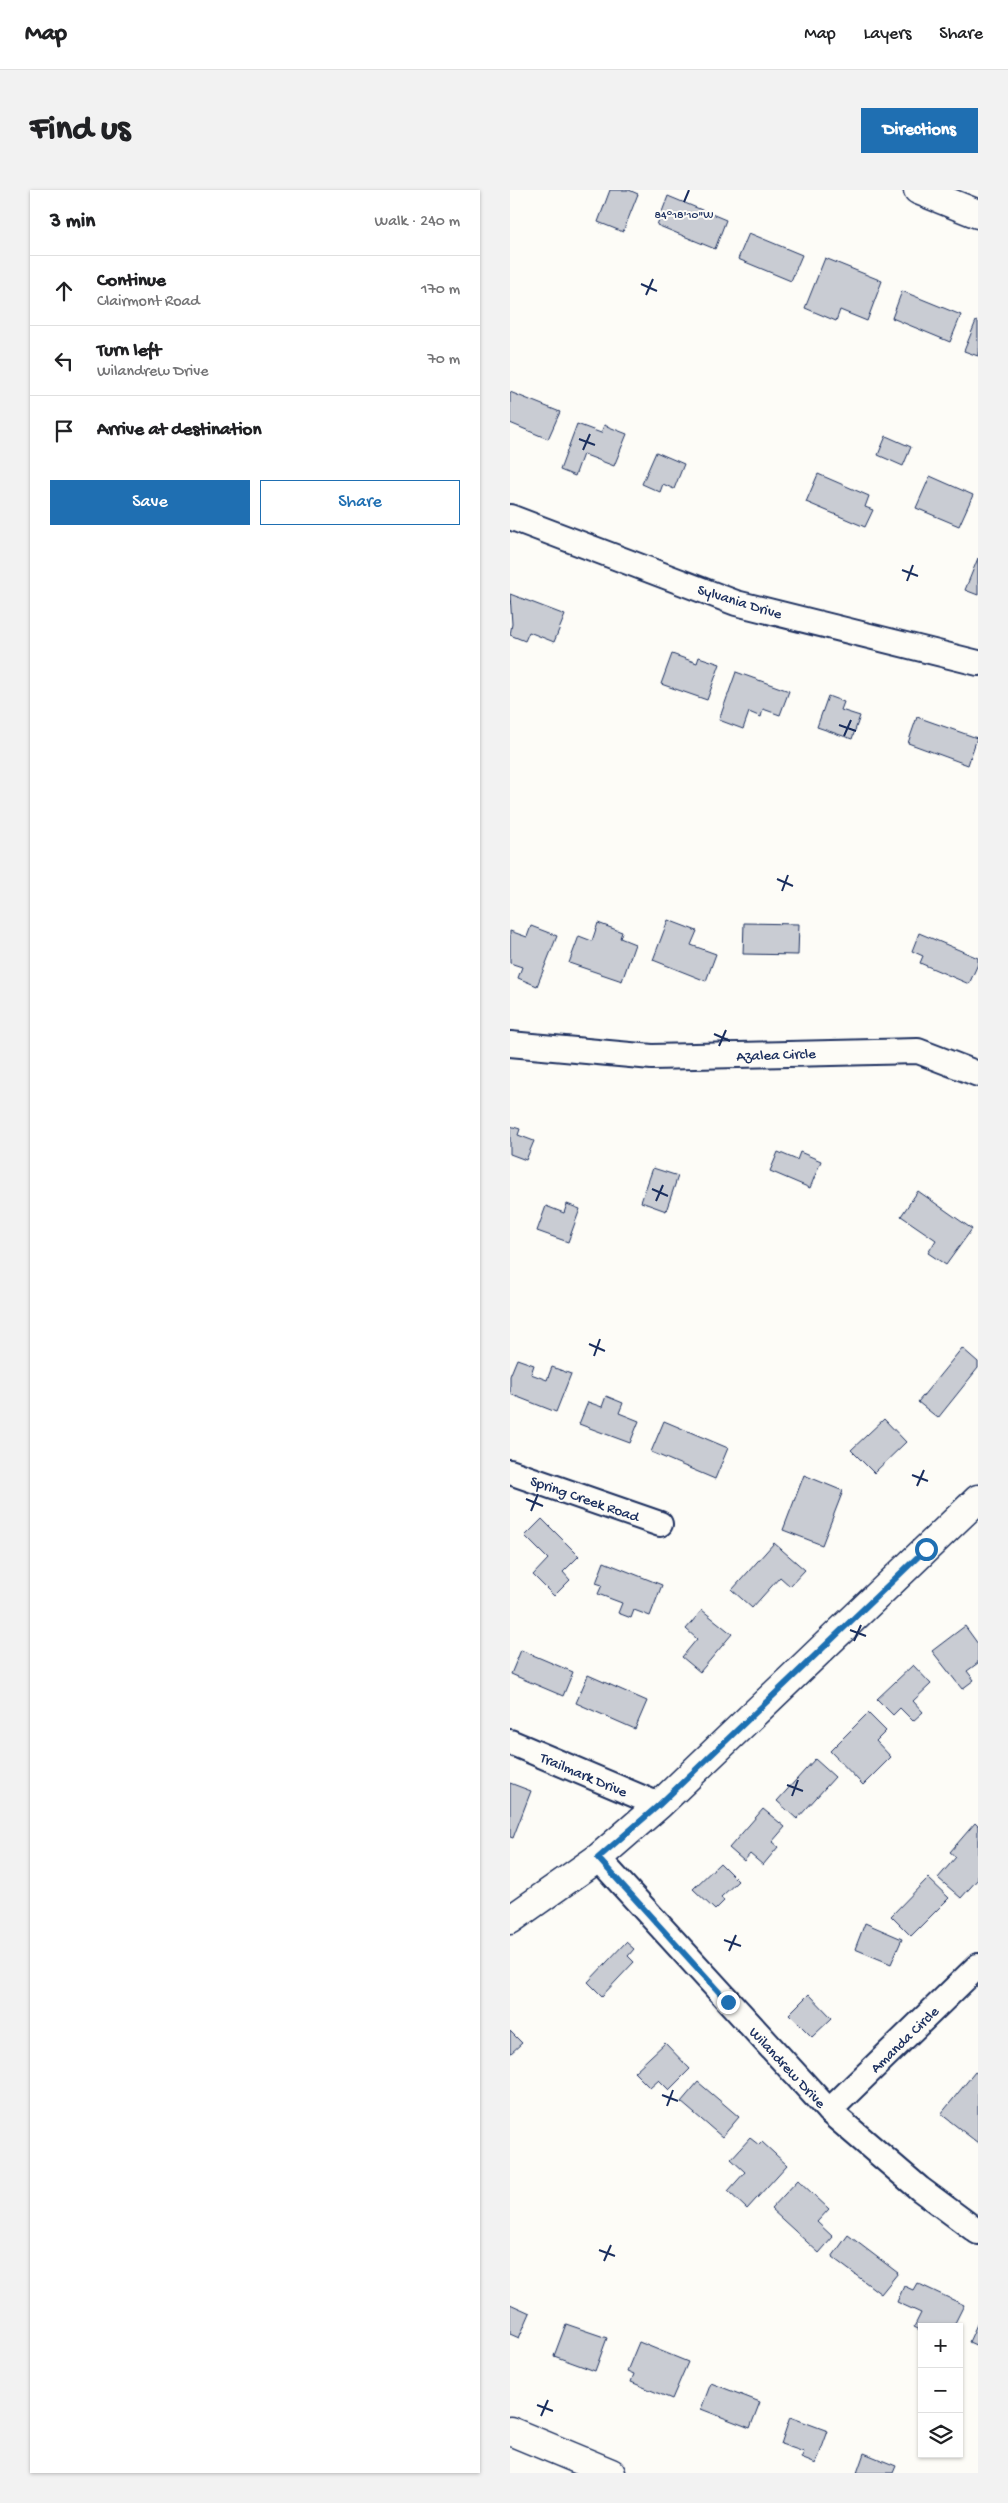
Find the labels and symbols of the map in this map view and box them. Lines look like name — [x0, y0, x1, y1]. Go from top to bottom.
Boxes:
text: 84°18'10"W — [655, 209, 713, 223]
street label: Sylvania Drive — [695, 582, 784, 624]
street label: Azalea Circle — [736, 1046, 816, 1066]
street label: Spring Creek Road — [528, 1473, 642, 1527]
route start — [915, 1538, 938, 1561]
street label: Trailmark Drive — [536, 1749, 630, 1802]
route end — [717, 1991, 740, 2014]
street label: Amanda Circle — [867, 2003, 944, 2078]
street label: Wilandrew Drive — [744, 2024, 829, 2113]

